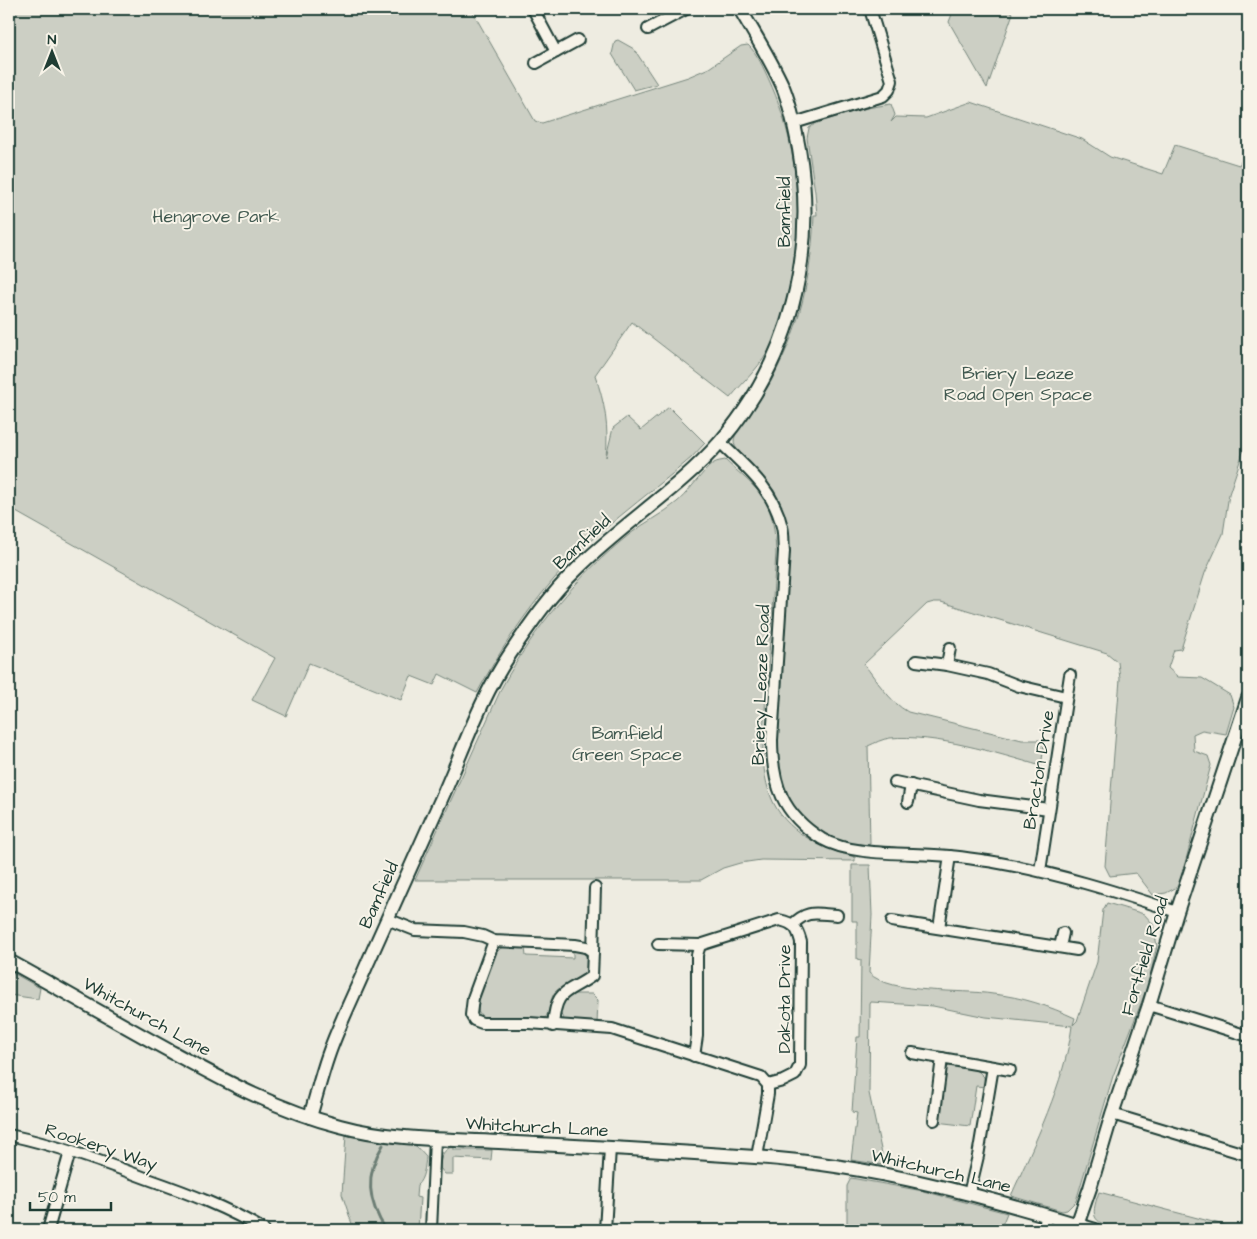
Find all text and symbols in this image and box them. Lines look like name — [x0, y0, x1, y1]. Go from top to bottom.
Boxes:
north arrow — [28, 28, 78, 78]
text: N — [48, 30, 57, 50]
street label: Bamfield — [772, 176, 797, 248]
park label: Hengrove Park — [153, 204, 279, 230]
park label: Briery Leaze Road Open Space — [944, 361, 1092, 407]
street label: Bamfield — [547, 509, 617, 575]
street label: Briery Leaze Road — [746, 604, 777, 766]
street label: Bracton Drive — [1017, 708, 1061, 831]
park label: Bamfield Green Space — [572, 721, 682, 767]
street label: Bamfield — [353, 857, 405, 933]
street label: Fortfield Road — [1115, 893, 1175, 1019]
street label: Dakota Drive — [772, 944, 797, 1054]
street label: Whitchurch Lane — [78, 971, 216, 1063]
street label: Whitchurch Lane — [465, 1111, 609, 1143]
street label: Rookery Way — [41, 1117, 161, 1178]
street label: Whitchurch Lane — [868, 1143, 1014, 1199]
scale bar — [30, 1179, 111, 1211]
text: 50 m — [38, 1187, 76, 1208]

